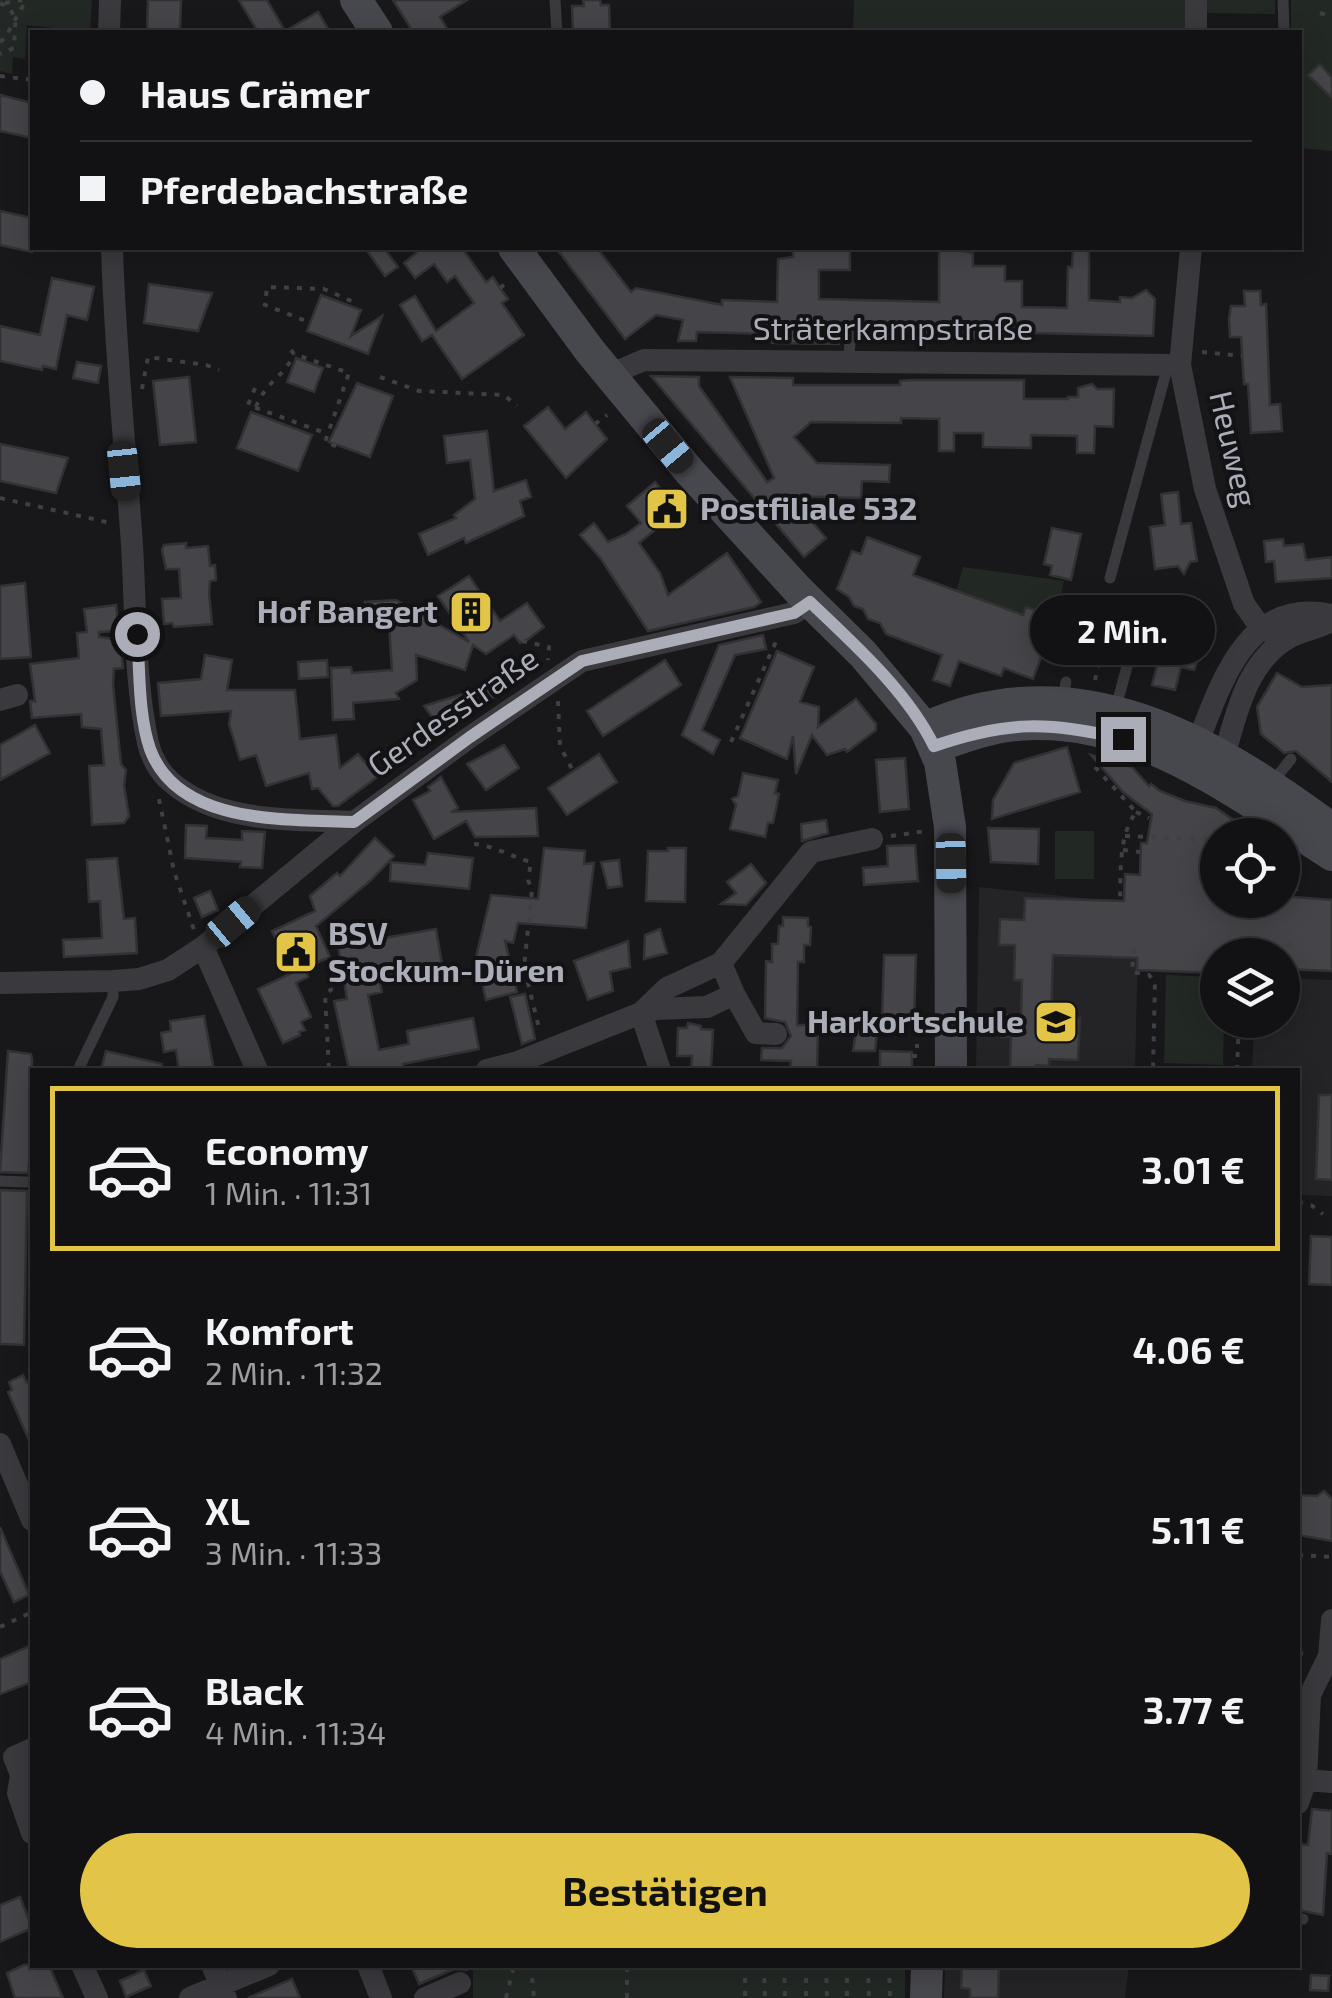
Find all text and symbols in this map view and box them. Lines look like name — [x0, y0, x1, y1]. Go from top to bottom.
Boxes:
text: Haus Crämer — [140, 70, 370, 116]
text: Pferdebachstraße — [140, 166, 468, 212]
street label: Sträterkampstraße — [753, 308, 1033, 346]
street label: Heuweg — [1203, 387, 1267, 511]
car — [637, 413, 699, 479]
car — [106, 440, 142, 502]
public building icon: Postfiliale 532 — [644, 486, 690, 532]
place label: Postfiliale 532 — [700, 488, 917, 526]
building icon: Hof Bangert — [448, 589, 494, 635]
place label: Hof Bangert — [257, 591, 438, 629]
callout: 2 Min. — [1030, 594, 1216, 664]
text: 2 Min. — [1077, 611, 1168, 649]
route start — [115, 612, 160, 657]
street label: Gerdesstraße — [359, 638, 544, 783]
route end — [1101, 717, 1146, 762]
map controls — [1200, 818, 1300, 1038]
button: locate — [1200, 818, 1300, 918]
car — [935, 833, 967, 893]
car — [200, 891, 266, 953]
place label: BSV Stockum-Düren — [328, 913, 565, 988]
public building icon: BSV Stockum-Düren — [273, 929, 319, 975]
button: layers — [1200, 938, 1300, 1038]
school or university icon: Harkortschule — [1033, 999, 1079, 1045]
place label: Harkortschule — [807, 1001, 1024, 1039]
icon: car — [85, 1124, 175, 1214]
text: Economy — [205, 1127, 369, 1173]
text: 3.01 € — [1141, 1146, 1245, 1192]
text: 1 Min. · 11:31 — [205, 1173, 372, 1211]
icon: car — [85, 1304, 175, 1394]
text: Komfort — [205, 1307, 354, 1353]
text: 4.06 € — [1133, 1326, 1245, 1372]
text: 2 Min. · 11:32 — [205, 1353, 383, 1391]
icon: car — [85, 1484, 175, 1574]
text: XL — [205, 1487, 250, 1533]
text: 5.11 € — [1151, 1506, 1245, 1552]
text: 3 Min. · 11:33 — [205, 1533, 382, 1571]
icon: car — [85, 1664, 175, 1754]
text: Black — [205, 1667, 304, 1713]
text: 3.77 € — [1143, 1686, 1245, 1732]
text: 4 Min. · 11:34 — [205, 1713, 386, 1751]
button: Bestätigen — [80, 1833, 1250, 1948]

